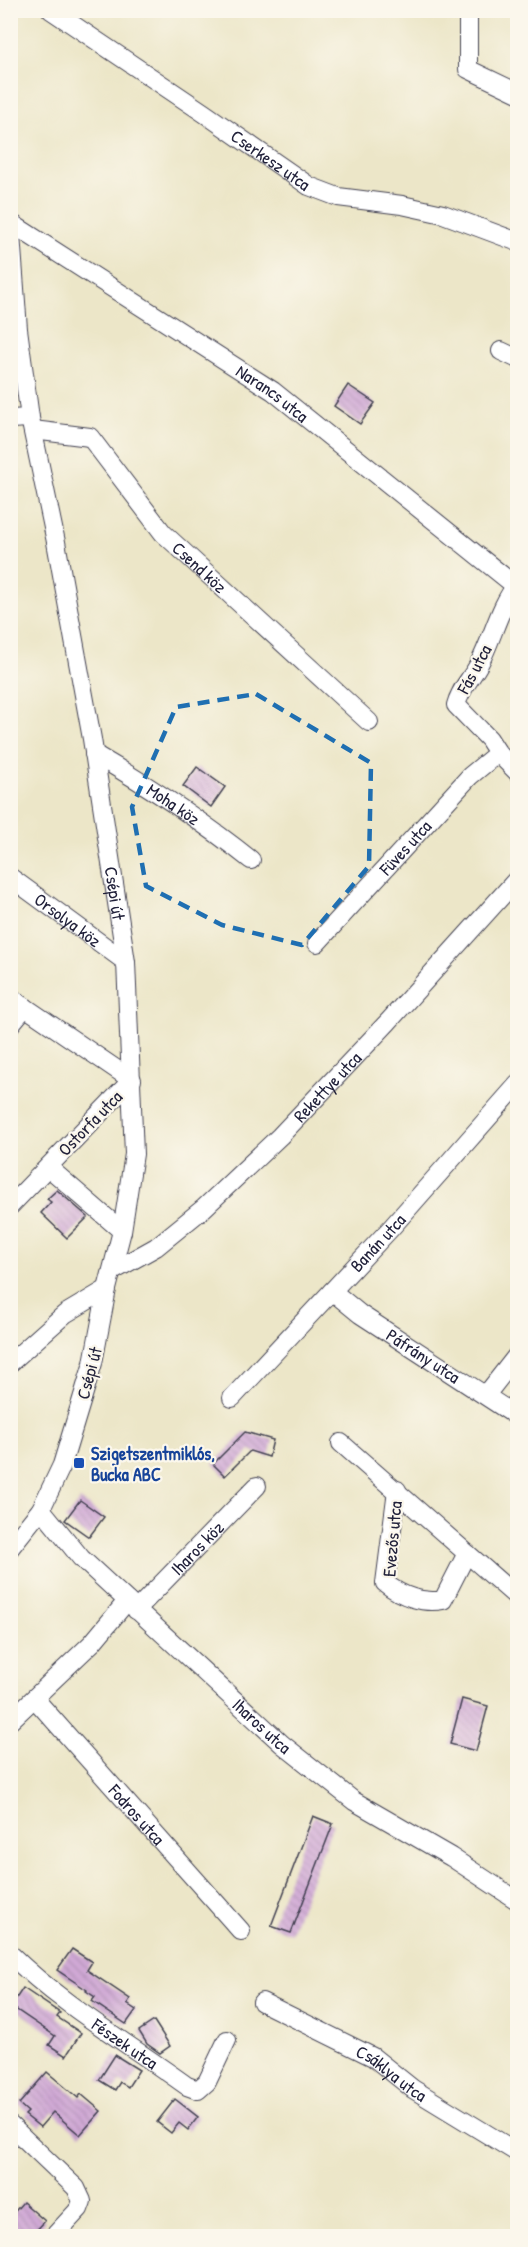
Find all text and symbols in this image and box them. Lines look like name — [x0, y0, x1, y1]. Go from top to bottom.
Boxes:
street label: Cserkesz utca — [226, 123, 316, 196]
street label: Narancs utca — [231, 358, 314, 428]
street label: Csend köz — [167, 535, 233, 598]
street label: Fás utca — [450, 640, 497, 699]
street label: Moha köz — [142, 777, 206, 831]
street label: Füves utca — [372, 814, 437, 881]
street label: Csépi út — [99, 865, 132, 922]
street label: Orsolya köz — [30, 887, 107, 953]
street label: Rekettye utca — [287, 1046, 367, 1127]
street label: Ostorfa utca — [52, 1085, 128, 1161]
street label: Banán utca — [344, 1208, 411, 1277]
street label: Páfrány utca — [382, 1322, 465, 1389]
street label: Csépi út — [70, 1343, 108, 1402]
place label: Szigetszentmiklós, Bucka ABC — [91, 1441, 215, 1487]
marker: Szigetszentmiklós, Bucka ABC — [72, 1456, 86, 1470]
street label: Evezős utca — [376, 1500, 408, 1578]
street label: Iharos köz — [165, 1515, 229, 1580]
street label: Iharos utca — [227, 1692, 297, 1759]
street label: Fodros utca — [103, 1778, 171, 1850]
street label: Fészek utca — [86, 2011, 163, 2075]
street label: Csáklya utca — [352, 2038, 432, 2107]

